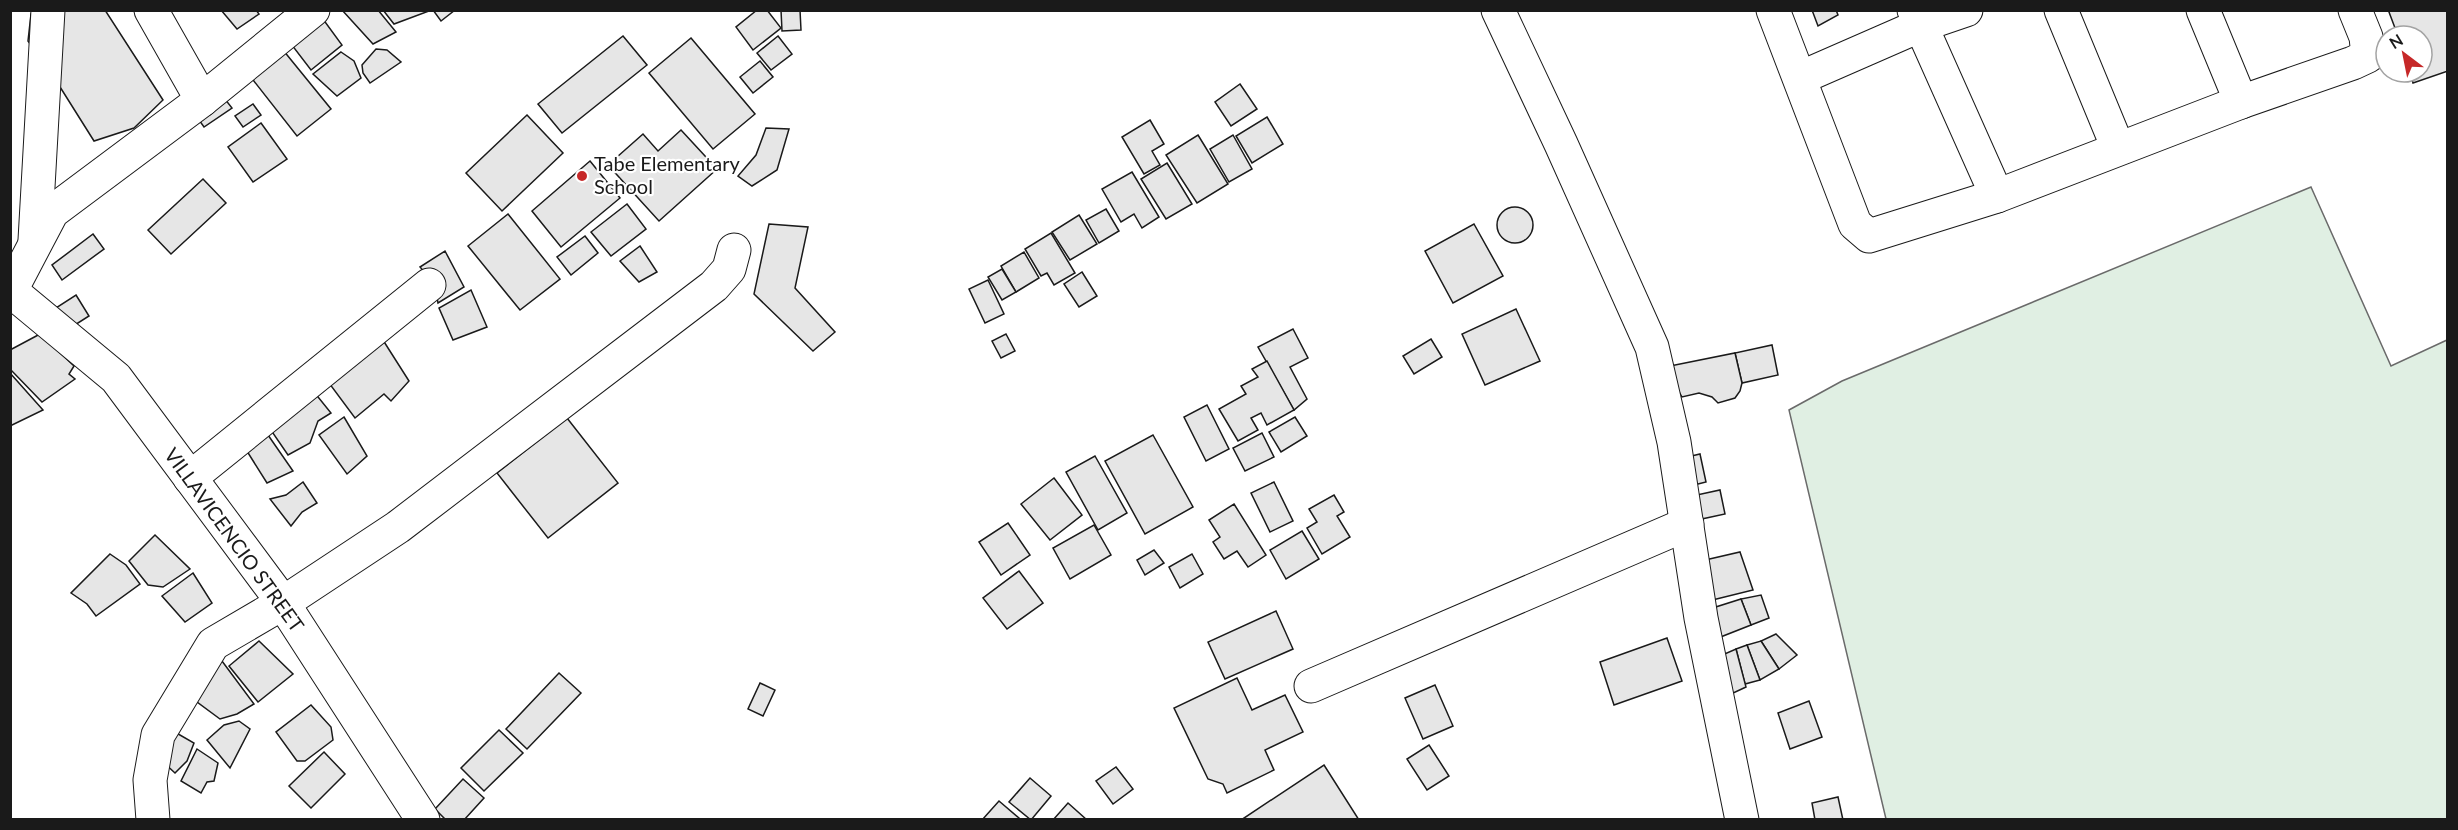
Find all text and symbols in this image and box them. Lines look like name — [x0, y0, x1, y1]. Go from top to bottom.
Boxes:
north arrow — [2374, 24, 2434, 84]
text: N — [2386, 30, 2406, 52]
place label: Tabe Elementary School — [594, 151, 741, 198]
marker: Tabe Elementary School — [575, 169, 589, 183]
street label: VILLAVICENCIO STREET — [160, 443, 310, 636]

